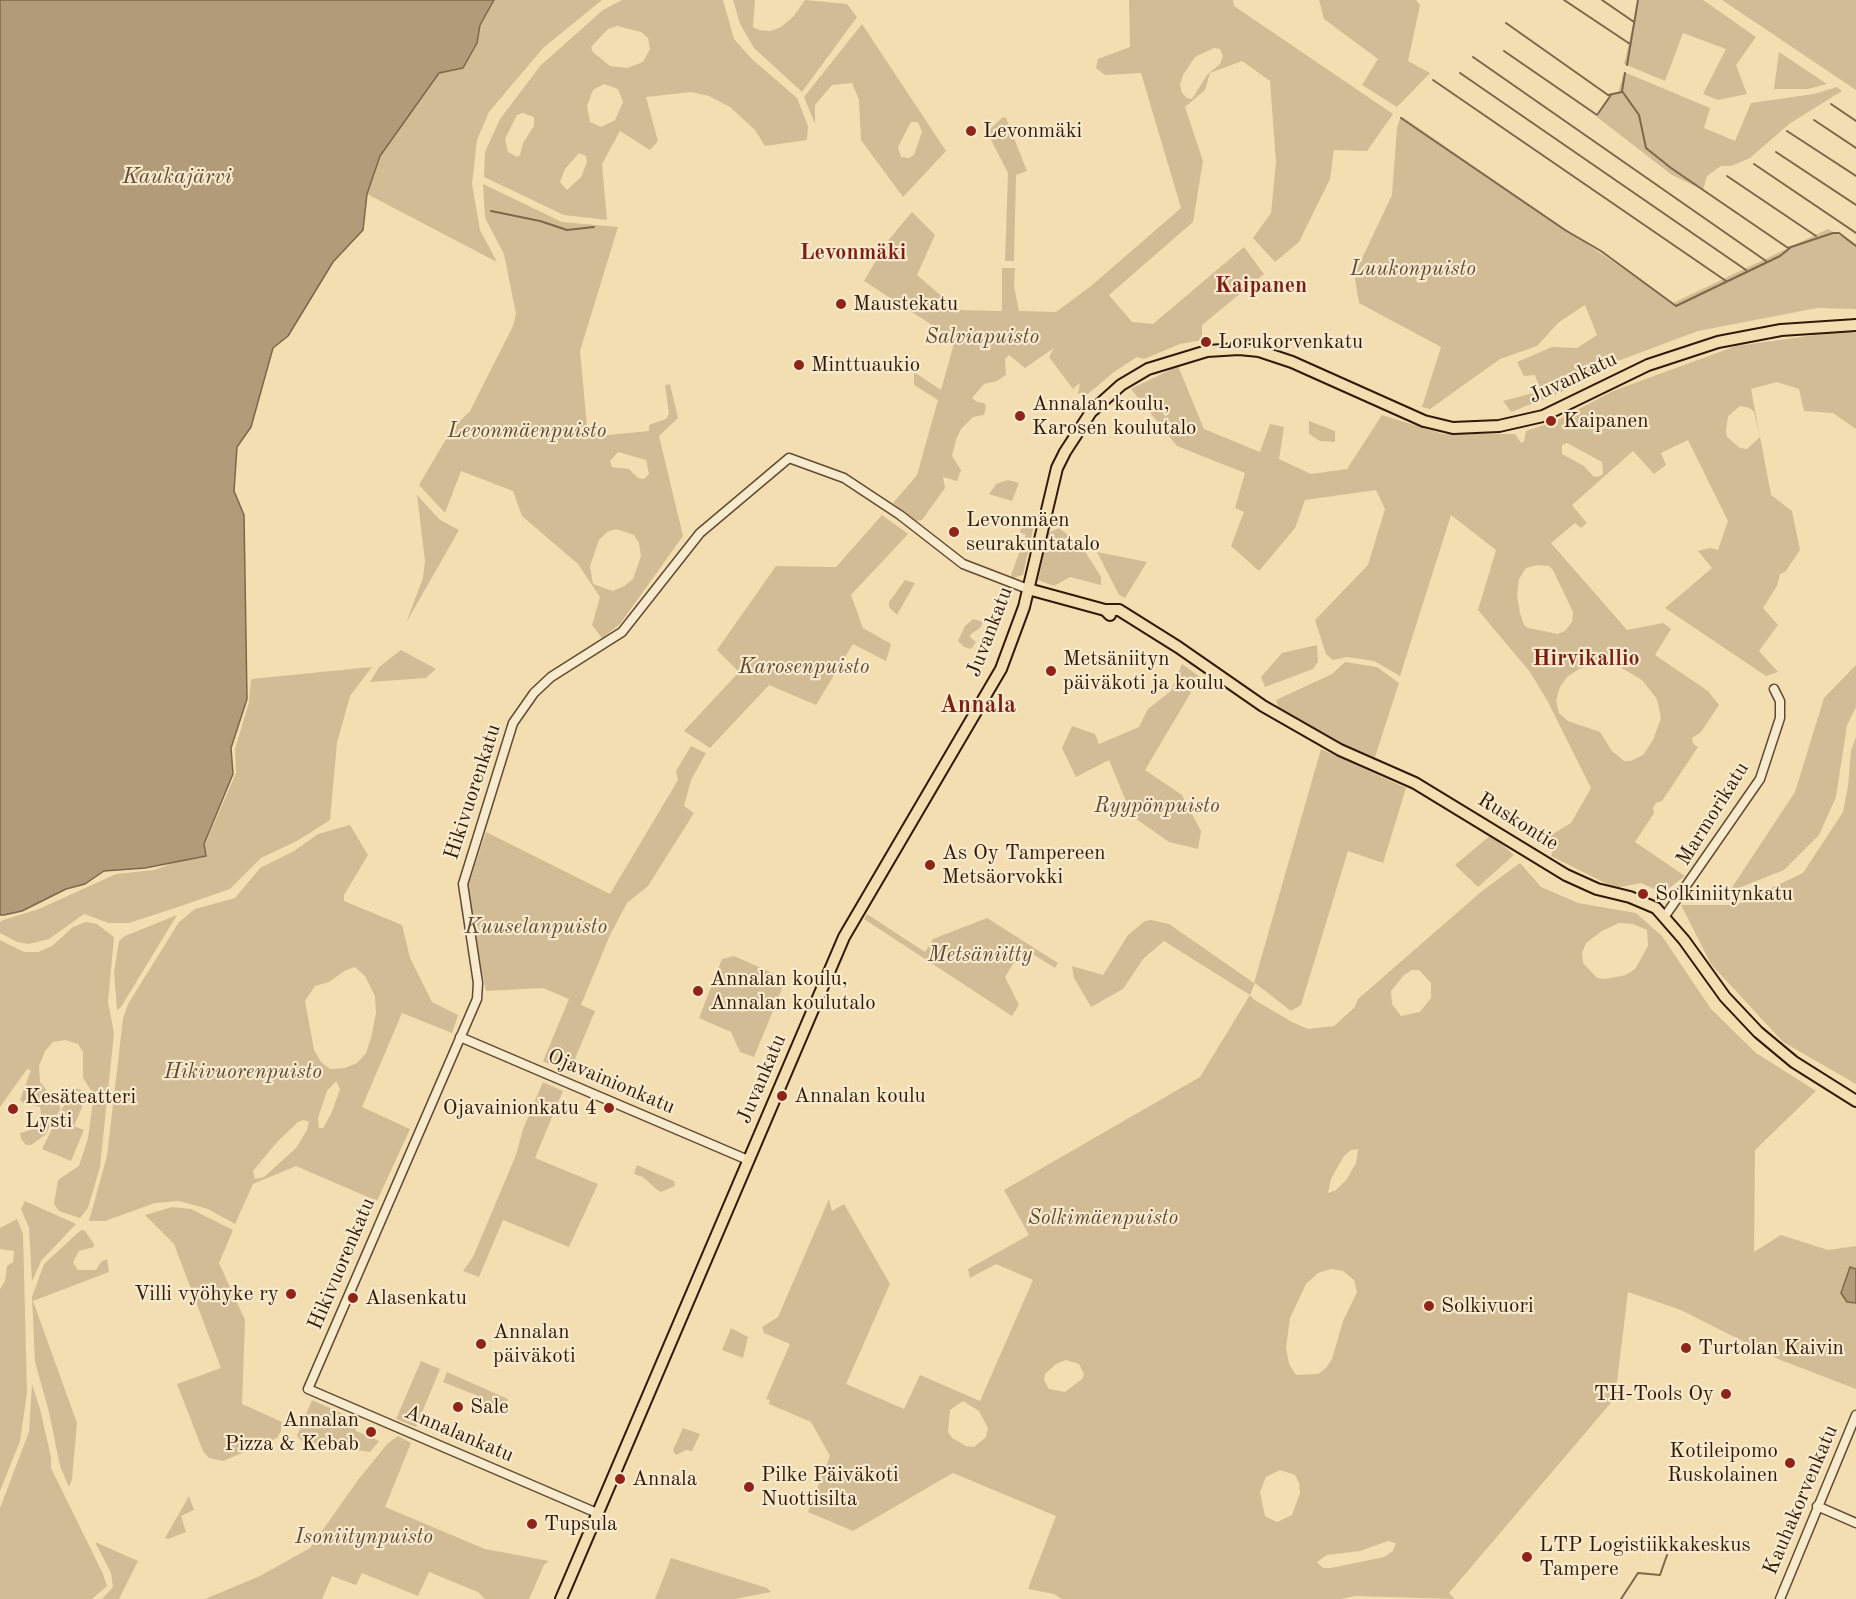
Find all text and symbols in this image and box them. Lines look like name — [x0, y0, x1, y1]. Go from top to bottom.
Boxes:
place label: Levonmäki — [983, 118, 1082, 144]
marker: Levonmäki — [964, 124, 978, 138]
water label: Kaukajärvi — [122, 164, 232, 190]
district label: Levonmäki — [800, 240, 906, 266]
park label: Luukonpuisto — [1350, 256, 1476, 282]
district label: Kaipanen — [1215, 273, 1307, 299]
place label: Maustekatu — [853, 291, 958, 317]
marker: Maustekatu — [834, 297, 848, 311]
park label: Salviapuisto — [925, 324, 1039, 350]
place label: Lorukorvenkatu — [1218, 329, 1363, 355]
marker: Lorukorvenkatu — [1199, 335, 1213, 349]
street label: Juvankatu — [1525, 347, 1621, 409]
place label: Minttuaukio — [811, 352, 920, 378]
marker: Minttuaukio — [792, 358, 806, 372]
place label: Annalan koulu, Karosen koulutalo — [1032, 391, 1197, 441]
place label: Kaipanen — [1563, 408, 1649, 434]
marker: Annalan koulu, Karosen koulutalo — [1013, 409, 1027, 423]
marker: Kaipanen — [1544, 414, 1558, 428]
park label: Levonmäenpuisto — [448, 418, 606, 444]
place label: Levonmäen seurakuntatalo — [966, 507, 1100, 557]
marker: Levonmäen seurakuntatalo — [947, 525, 961, 539]
street label: Juvankatu — [961, 583, 1019, 681]
place label: Metsäniityn päiväkoti ja koulu — [1063, 646, 1224, 696]
district label: Hirvikallio — [1532, 646, 1640, 672]
park label: Karosenpuisto — [739, 654, 869, 680]
marker: Metsäniityn päiväkoti ja koulu — [1044, 664, 1058, 678]
district label: Annala — [940, 692, 1016, 720]
street label: Hikivuorenkatu — [439, 721, 507, 863]
street label: Marmorikatu — [1671, 757, 1755, 871]
street label: Ruskontie — [1473, 787, 1563, 857]
park label: Ryypönpuisto — [1094, 793, 1220, 819]
place label: As Oy Tampereen Metsäorvokki — [942, 840, 1106, 890]
marker: As Oy Tampereen Metsäorvokki — [923, 858, 937, 872]
place label: Solkiniitynkatu — [1655, 881, 1793, 907]
marker: Solkiniitynkatu — [1636, 887, 1650, 901]
park label: Kuuselanpuisto — [465, 914, 607, 940]
park label: Metsäniitty — [928, 942, 1032, 968]
place label: Annalan koulu, Annalan koulutalo — [710, 966, 876, 1016]
marker: Annalan koulu, Annalan koulutalo — [691, 984, 705, 998]
street label: Juvankatu — [732, 1031, 792, 1127]
street label: Ojavainionkatu — [543, 1044, 679, 1120]
park label: Hikivuorenpuisto — [164, 1059, 322, 1085]
place label: Annalan koulu — [794, 1083, 926, 1109]
place label: Kesäteatteri Lysti — [25, 1084, 136, 1134]
marker: Annalan koulu — [775, 1089, 789, 1103]
place label: Ojavainionkatu 4 — [443, 1095, 597, 1121]
marker: Ojavainionkatu 4 — [602, 1101, 616, 1115]
marker: Kesäteatteri Lysti — [6, 1102, 20, 1116]
street label: Hikivuorenkatu — [303, 1194, 381, 1334]
park label: Solkimäenpuisto — [1028, 1205, 1178, 1231]
place label: Villi vyöhyke ry — [134, 1281, 279, 1307]
place label: Alasenkatu — [365, 1285, 467, 1311]
marker: Villi vyöhyke ry — [284, 1287, 298, 1301]
marker: Alasenkatu — [346, 1291, 360, 1305]
place label: Solkivuori — [1441, 1293, 1534, 1319]
marker: Solkivuori — [1422, 1299, 1436, 1313]
place label: Annalan päiväkoti — [493, 1319, 576, 1369]
place label: Turtolan Kaivin — [1698, 1335, 1844, 1361]
marker: Annalan päiväkoti — [474, 1337, 488, 1351]
marker: Turtolan Kaivin — [1679, 1341, 1693, 1355]
place label: TH-Tools Oy — [1594, 1381, 1714, 1407]
marker: TH-Tools Oy — [1719, 1387, 1733, 1401]
place label: Sale — [470, 1394, 509, 1420]
street label: Annalankatu — [401, 1400, 517, 1468]
marker: Sale — [451, 1400, 465, 1414]
place label: Annalan Pizza & Kebab — [225, 1407, 359, 1457]
street label: Kauhakorvenkatu — [1758, 1421, 1844, 1579]
marker: Annalan Pizza & Kebab — [364, 1425, 378, 1439]
place label: Kotileipomo Ruskolainen — [1667, 1438, 1778, 1488]
marker: Kotileipomo Ruskolainen — [1783, 1456, 1797, 1470]
place label: Pilke Päiväkoti Nuottisilta — [761, 1462, 899, 1512]
place label: Annala — [632, 1466, 697, 1492]
marker: Annala — [613, 1472, 627, 1486]
marker: Pilke Päiväkoti Nuottisilta — [742, 1480, 756, 1494]
place label: Tupsula — [544, 1511, 617, 1537]
marker: Tupsula — [525, 1517, 539, 1531]
park label: Isoniitynpuisto — [295, 1524, 433, 1550]
place label: LTP Logistiikkakeskus Tampere — [1539, 1532, 1751, 1582]
marker: LTP Logistiikkakeskus Tampere — [1520, 1550, 1534, 1564]

